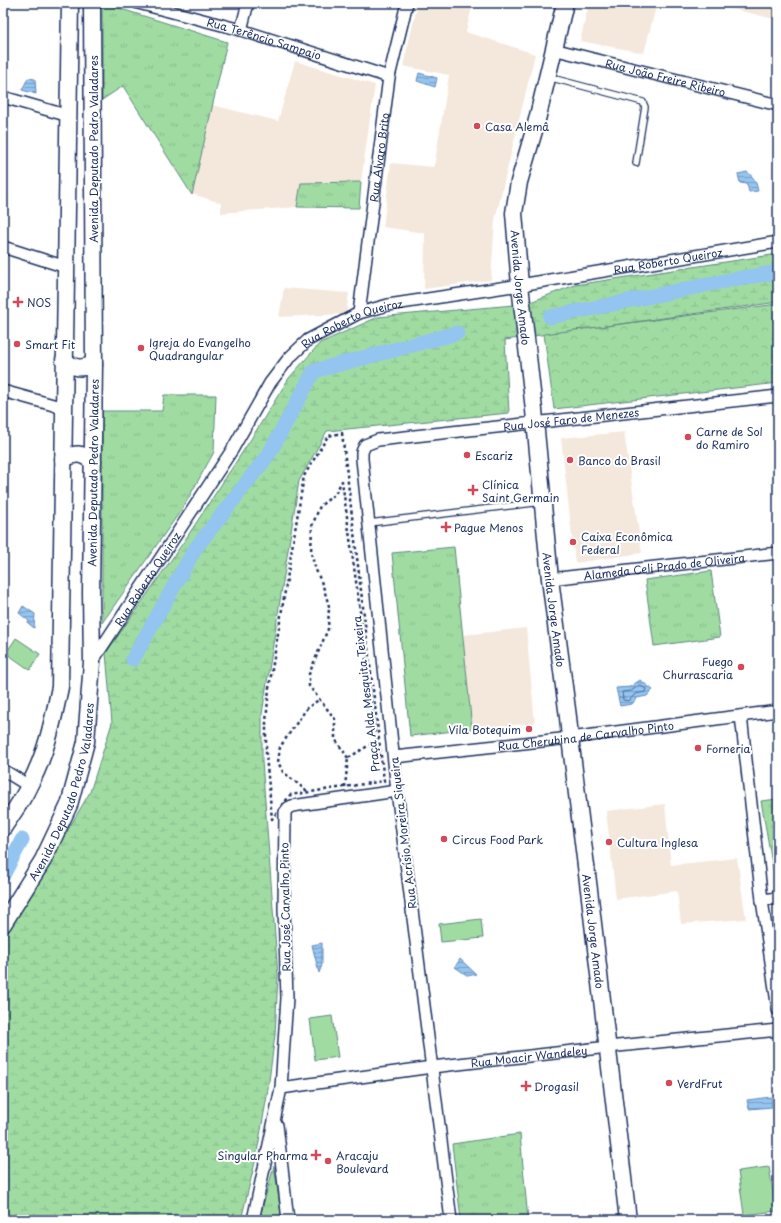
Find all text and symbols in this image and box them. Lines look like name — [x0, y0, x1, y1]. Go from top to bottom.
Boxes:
street label: Rua Terêncio Sampaio — [205, 13, 324, 64]
street label: Rua João Freire Ribeiro — [604, 54, 727, 100]
street label: Avenida Deputado Pedro Valadares — [85, 55, 102, 243]
street label: Rua Álvaro Brito — [365, 112, 393, 203]
place label: Casa Alemâ — [485, 118, 549, 135]
marker: Casa Alemâ — [472, 121, 482, 131]
street label: Avenida Jorge Amado — [507, 229, 535, 346]
street label: Rua Roberto Queiroz — [612, 243, 724, 278]
place label: NOS — [27, 294, 51, 311]
street label: Rua Roberto Queiroz — [297, 294, 404, 352]
marker: NOS — [12, 296, 24, 308]
place label: Igreja do Evangelho Quadrangular — [149, 334, 251, 364]
place label: Smart Fit — [25, 336, 76, 353]
marker: Smart Fit — [12, 339, 22, 349]
marker: Igreja do Evangelho Quadrangular — [136, 343, 146, 353]
street label: Avenida Deputado Pedro Valadares — [83, 379, 102, 567]
street label: Rua José Faro de Menezes — [502, 403, 640, 435]
place label: Carne de Sol do Ramiro — [696, 423, 763, 453]
marker: Carne de Sol do Ramiro — [683, 432, 693, 442]
place label: Escariz — [475, 447, 513, 464]
marker: Escariz — [462, 450, 472, 460]
place label: Banco do Brasil — [578, 452, 661, 469]
marker: Banco do Brasil — [565, 455, 575, 465]
place label: Clínica Saint Germain — [482, 476, 559, 506]
marker: Clínica Saint Germain — [467, 484, 479, 496]
place label: Pague Menos — [454, 519, 523, 536]
marker: Pague Menos — [441, 522, 451, 532]
street label: Rua Roberto Queiroz — [110, 527, 185, 629]
place label: Caixa Econômica Federal — [581, 528, 673, 558]
marker: Caixa Econômica Federal — [568, 537, 578, 547]
street label: Alameda Celi Prado de Oliveira — [582, 548, 746, 584]
street label: Avenida Jorge Amado — [539, 551, 570, 668]
street label: Praça Alda Mesquita Teixeira — [348, 615, 384, 773]
place label: Fuego Churrascaria — [663, 653, 733, 683]
marker: Fuego Churrascaria — [736, 662, 746, 672]
street label: Avenida Deputado Pedro Valadares — [24, 702, 97, 884]
street label: Rua Cherubina de Carvalho Pinto — [497, 716, 675, 754]
place label: Vila Botequim — [448, 721, 521, 738]
marker: Vila Botequim — [524, 724, 534, 734]
place label: Forneria — [706, 740, 750, 757]
marker: Forneria — [693, 743, 703, 753]
street label: Rua Acrísio Moreira Siqueira — [385, 756, 421, 910]
place label: Circus Food Park — [452, 831, 543, 848]
marker: Circus Food Park — [439, 834, 449, 844]
place label: Cultura Inglesa — [617, 834, 699, 851]
marker: Cultura Inglesa — [604, 837, 614, 847]
street label: Rua José Carvalho Pinto — [275, 842, 295, 972]
street label: Avenida Jorge Amado — [579, 873, 609, 990]
street label: Rua Moacir Wandeley — [470, 1041, 588, 1071]
place label: VerdFrut — [677, 1075, 723, 1092]
place label: Drogasil — [534, 1078, 579, 1095]
marker: VerdFrut — [664, 1078, 674, 1088]
marker: Drogasil — [521, 1081, 531, 1091]
place label: Singular Pharma — [217, 1147, 308, 1164]
place label: Aracaju Boulevard — [336, 1147, 389, 1177]
marker: Singular Pharma — [311, 1150, 321, 1160]
marker: Aracaju Boulevard — [323, 1156, 333, 1166]

